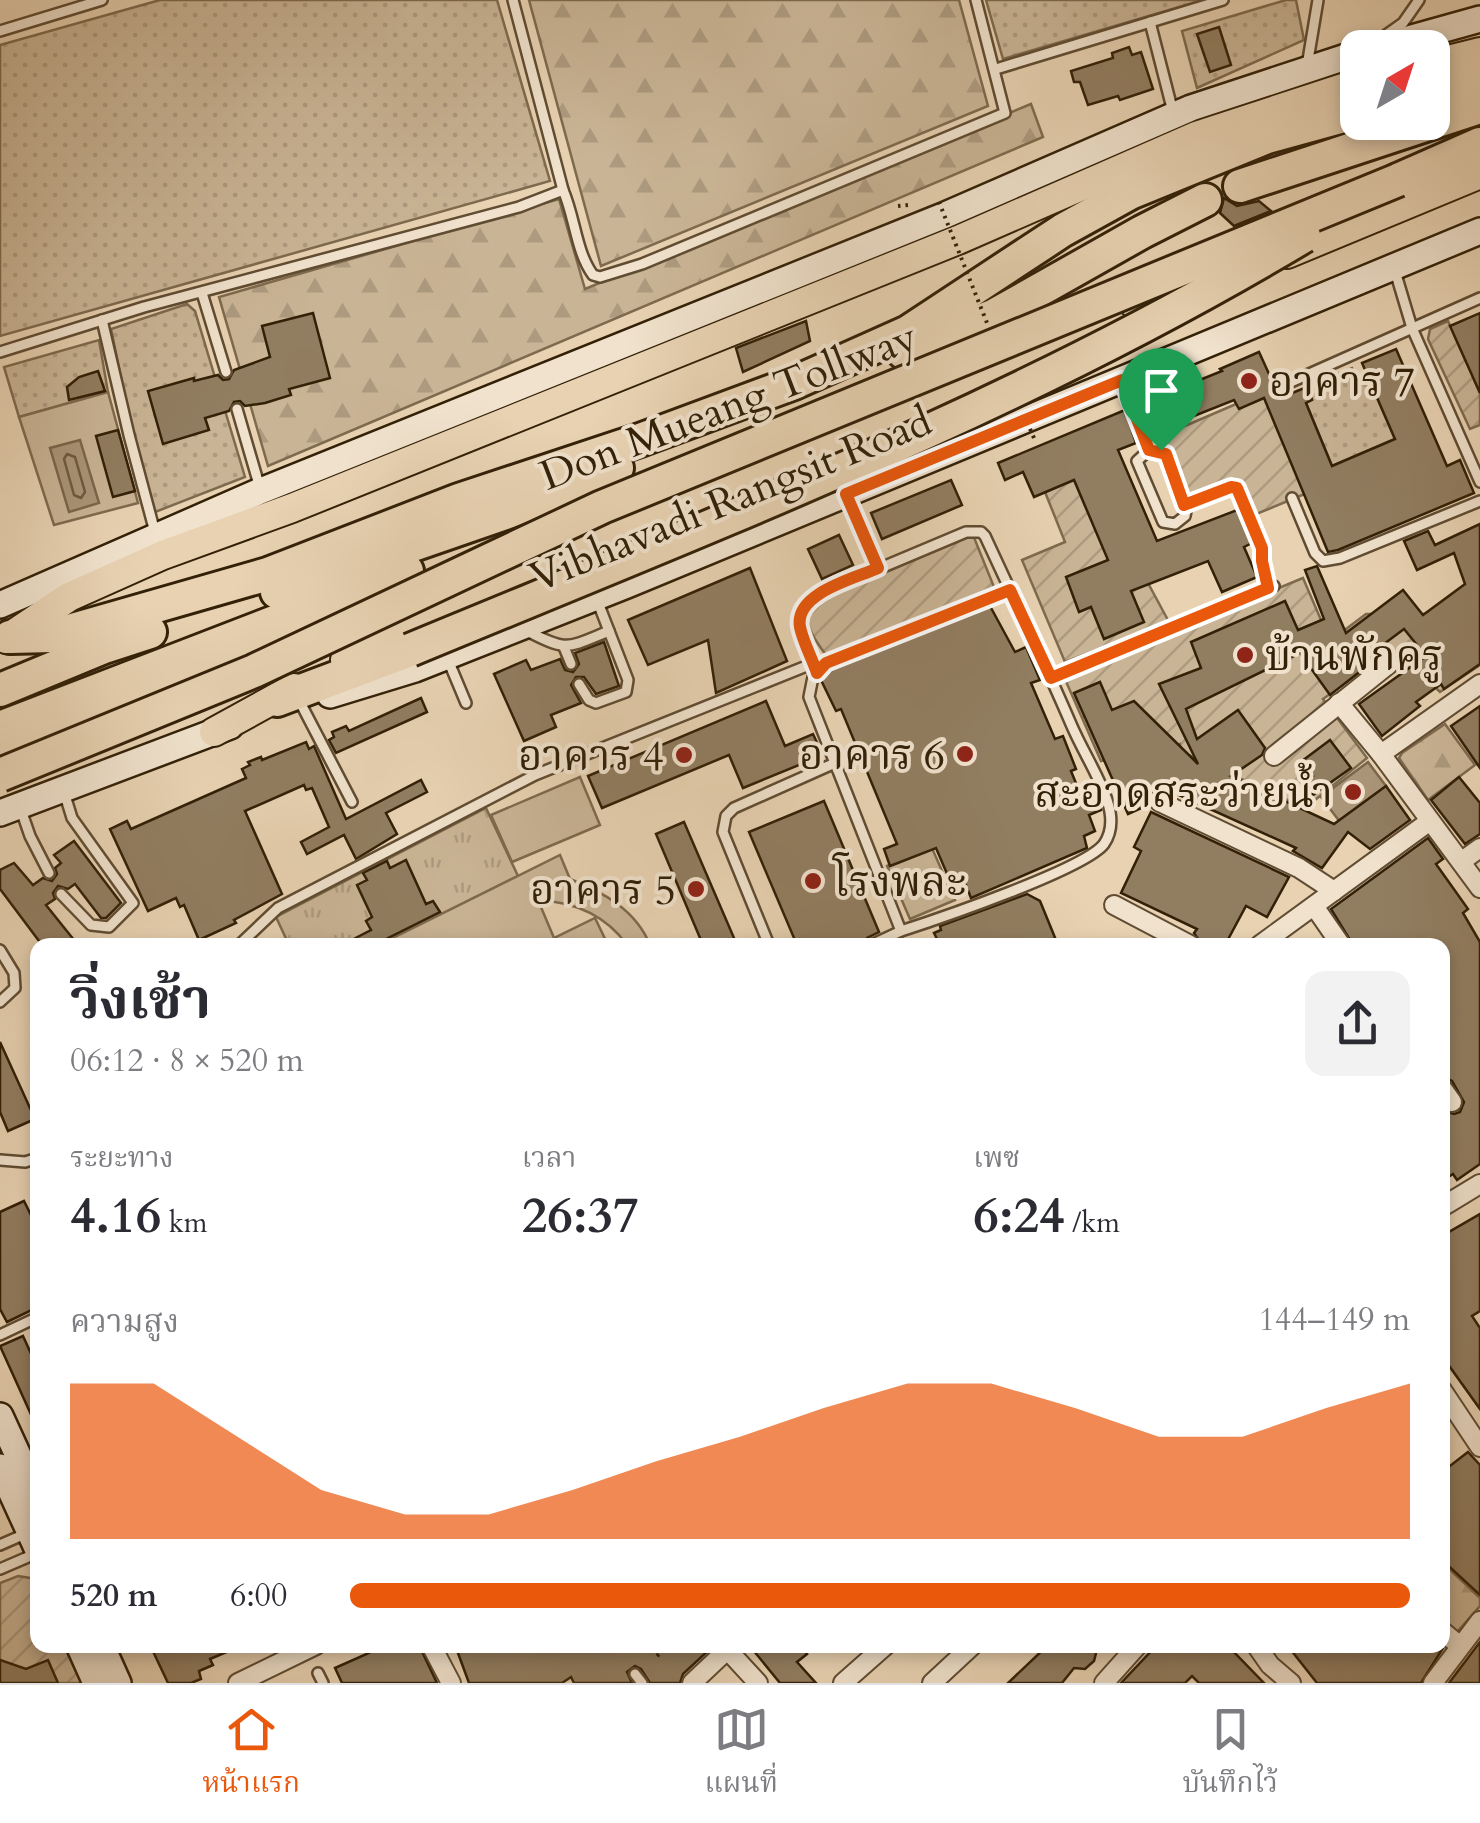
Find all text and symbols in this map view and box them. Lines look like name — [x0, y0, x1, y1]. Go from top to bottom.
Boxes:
north arrow — [1340, 30, 1450, 140]
map controls — [1340, 30, 1450, 140]
street label: Don Mueang Tollway — [532, 308, 925, 505]
pin — [1119, 348, 1204, 451]
place label: อาคาร 7 — [1269, 354, 1415, 411]
icon: arrive — [1134, 363, 1189, 418]
marker: อาคาร 7 — [1238, 370, 1260, 392]
street label: Vibhavadi Rangsit Road — [521, 393, 940, 606]
place label: บ้านพักครู — [1265, 628, 1443, 685]
marker: บ้านพักครู — [1234, 644, 1256, 666]
place label: อาคาร 6 — [799, 727, 945, 784]
place label: อาคาร 4 — [518, 728, 664, 785]
marker: อาคาร 6 — [954, 743, 976, 765]
marker: อาคาร 4 — [673, 744, 695, 766]
place label: สะอาดสระว่ายน้ำ — [1034, 762, 1333, 822]
marker: สะอาดสระว่ายน้ำ — [1342, 781, 1364, 803]
place label: โรงพละ — [832, 852, 966, 911]
place label: อาคาร 5 — [530, 862, 676, 919]
marker: โรงพละ — [802, 870, 824, 892]
marker: อาคาร 5 — [685, 878, 707, 900]
text: วิ่งเช้า — [70, 964, 211, 1038]
button: share — [1305, 971, 1410, 1076]
text: 06:12 · 8 × 520 m — [70, 1039, 304, 1083]
text: ระยะทาง — [70, 1139, 174, 1177]
text: เวลา — [522, 1139, 576, 1177]
text: เพซ — [973, 1139, 1020, 1177]
text: 4.16 — [70, 1182, 161, 1250]
text: 26:37 — [522, 1182, 639, 1250]
text: 6:24 — [973, 1182, 1065, 1250]
text: km — [161, 1204, 208, 1242]
text: /km — [1065, 1204, 1120, 1242]
text: 144–149 m — [1258, 1298, 1410, 1342]
text: ความสูง — [70, 1300, 179, 1344]
text: 520 m — [70, 1574, 157, 1618]
text: 6:00 — [230, 1574, 287, 1618]
tab: หน้าแรก — [202, 1702, 300, 1807]
tab: แผนที่ — [705, 1702, 778, 1807]
tab: บันทึกไว้ — [1182, 1702, 1278, 1807]

